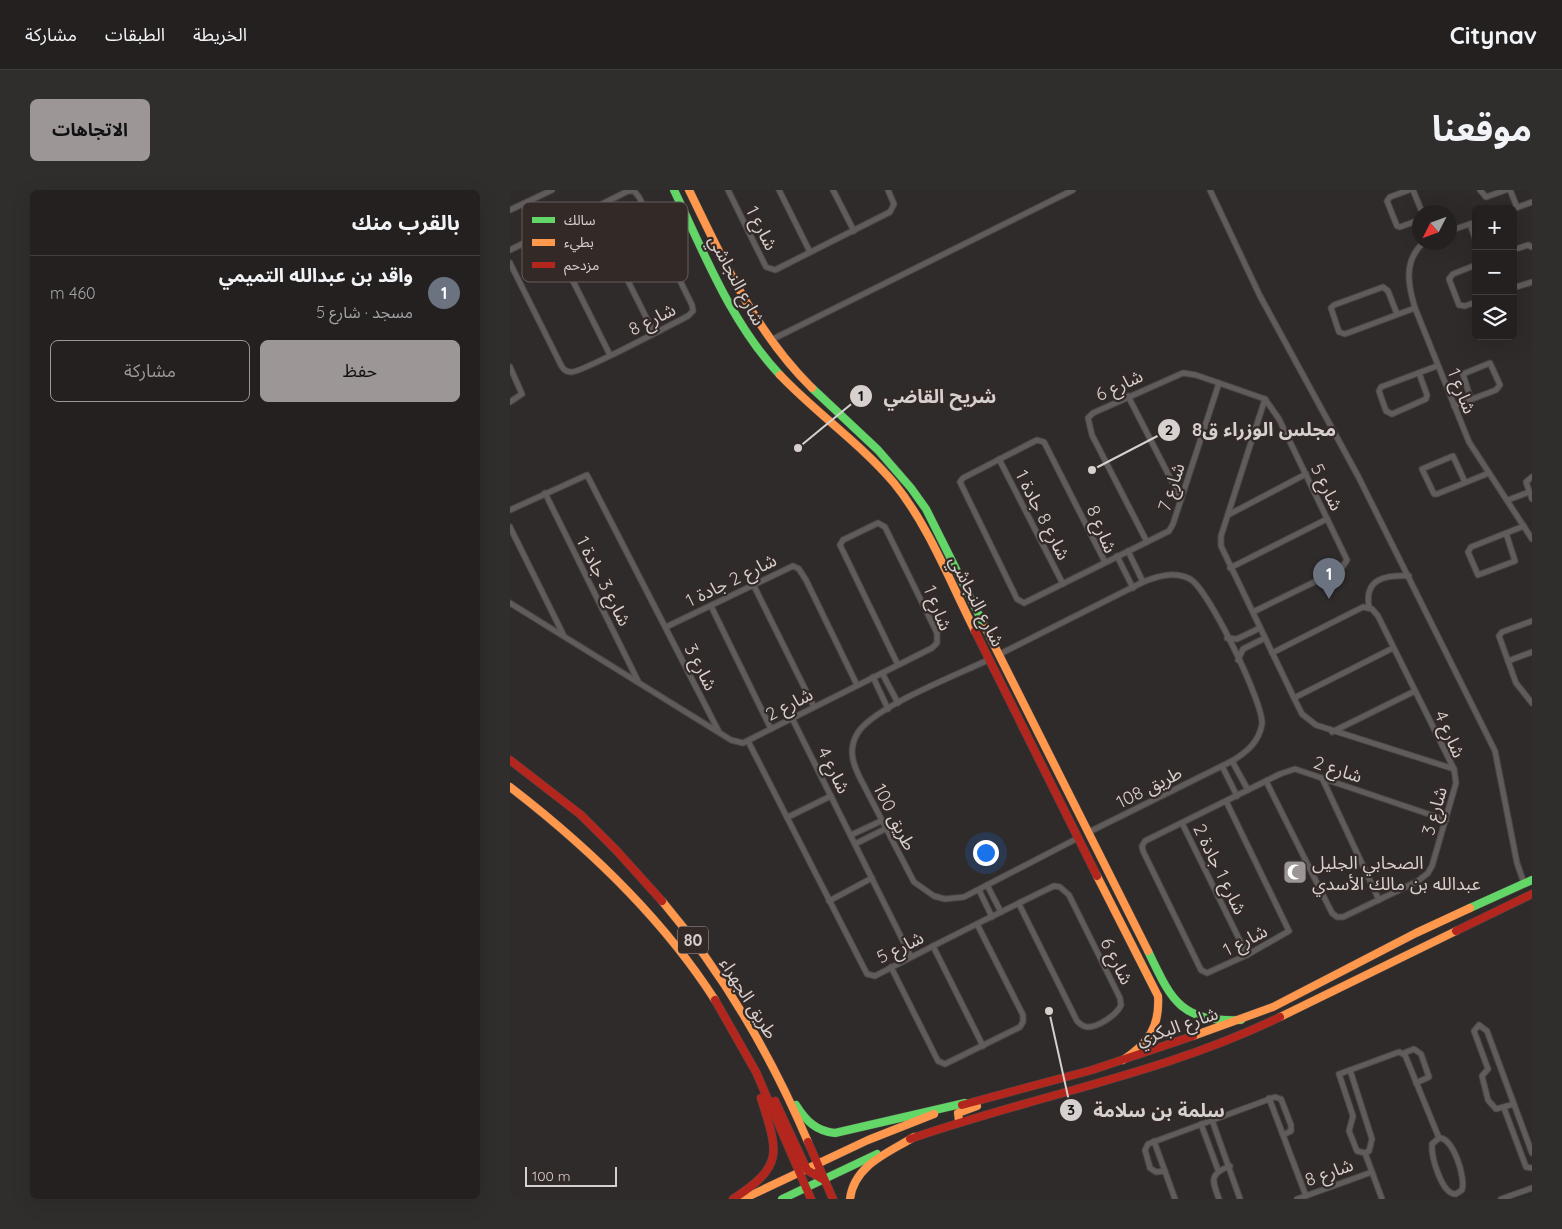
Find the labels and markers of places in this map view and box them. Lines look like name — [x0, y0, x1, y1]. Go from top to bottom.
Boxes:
callout: شريح القاضي — [849, 379, 1007, 413]
callout: مجلس الوزراء ق8 — [1157, 413, 1346, 447]
pin: 1 — [1313, 558, 1345, 599]
place label: الصحابي الجليل عبدالله بن مالك الأسدي — [1312, 851, 1481, 897]
mosque icon: الصحابي الجليل عبدالله بن مالك الأسدي — [1282, 859, 1308, 885]
callout: سلمة بن سلامة — [1059, 1093, 1235, 1127]

